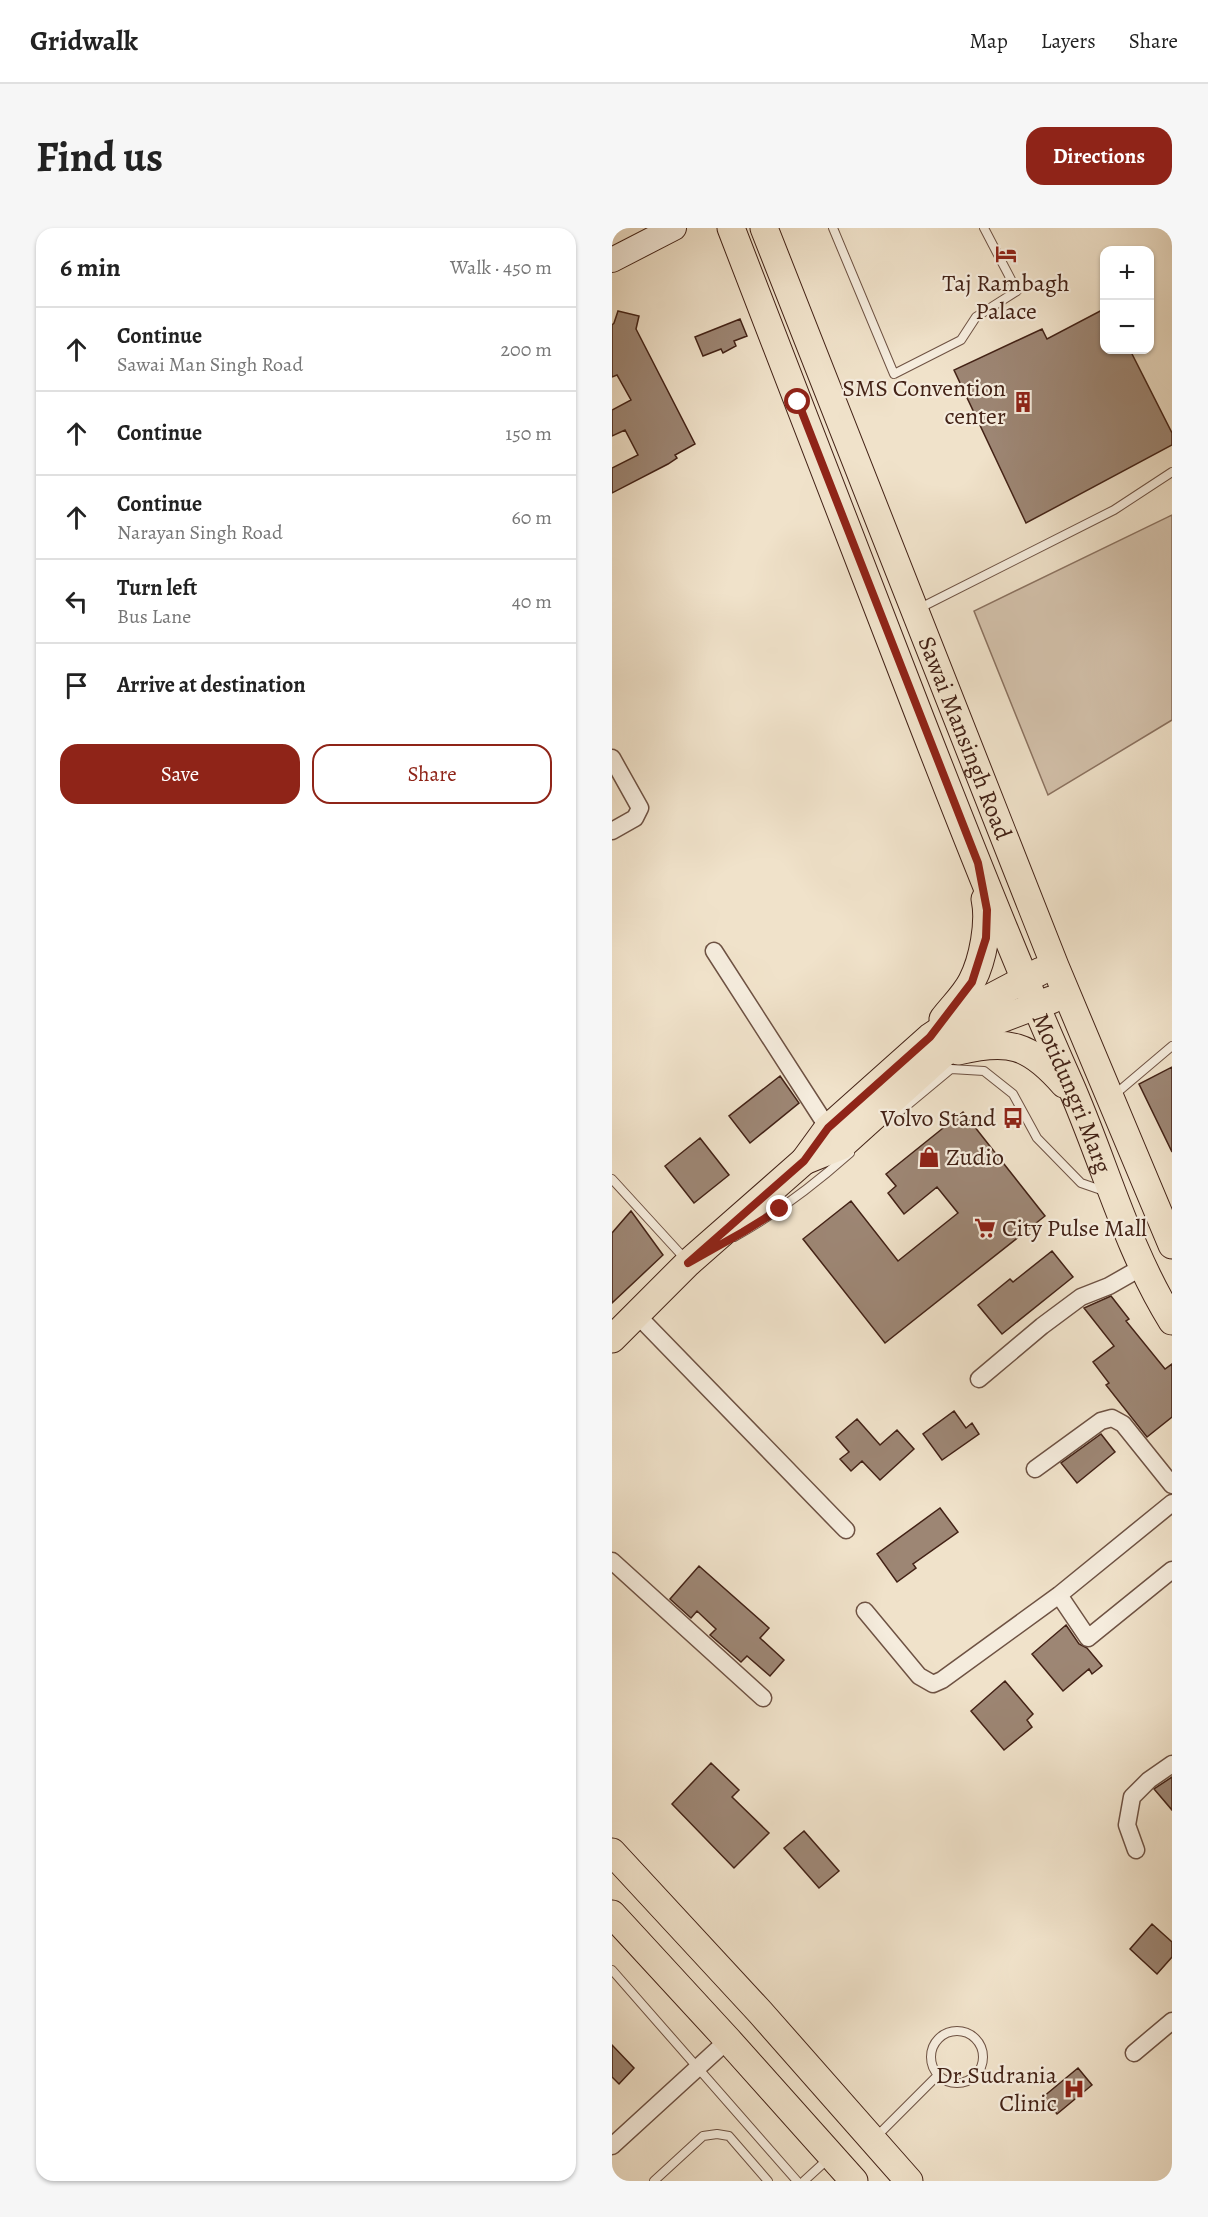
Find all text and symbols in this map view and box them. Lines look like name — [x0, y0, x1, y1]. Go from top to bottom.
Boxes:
text: Gridwalk — [30, 22, 138, 60]
text: Map — [969, 27, 1008, 55]
text: Layers — [1041, 27, 1096, 55]
text: Share — [1129, 27, 1178, 55]
button: Directions — [1026, 127, 1172, 185]
text: Find us — [36, 128, 163, 185]
hotel icon: Taj Rambagh Palace — [994, 242, 1018, 266]
map controls — [1100, 246, 1154, 354]
button: + — [1100, 246, 1154, 300]
text: 6 min — [60, 250, 121, 285]
text: Walk · 450 m — [450, 254, 552, 281]
place label: Taj Rambagh Palace — [942, 267, 1070, 327]
button: − — [1100, 300, 1154, 354]
text: Continue — [117, 321, 202, 351]
icon: ahead — [60, 333, 93, 366]
text: 200 m — [501, 336, 552, 363]
text: Sawai Man Singh Road — [117, 351, 303, 378]
place label: SMS Convention center — [842, 372, 1006, 432]
route start — [784, 388, 810, 414]
building icon: SMS Convention center — [1011, 390, 1035, 414]
icon: ahead — [60, 417, 93, 450]
text: Continue — [117, 418, 202, 448]
text: 150 m — [505, 420, 552, 447]
text: Continue — [117, 489, 202, 519]
icon: ahead — [60, 501, 93, 534]
text: 60 m — [512, 504, 552, 531]
text: Narayan Singh Road — [117, 519, 283, 546]
text: Turn left — [117, 573, 197, 603]
icon: left — [60, 585, 93, 618]
text: 40 m — [512, 588, 552, 615]
text: Bus Lane — [117, 603, 191, 630]
street label: Sawai Mansingh Road — [911, 632, 1020, 844]
icon: arrive — [60, 669, 93, 702]
text: Arrive at destination — [117, 670, 306, 700]
button: Save — [60, 744, 300, 804]
button: Share — [312, 744, 552, 804]
street label: Motidungri Marg — [1025, 1008, 1120, 1178]
place label: Volvo Stand — [879, 1102, 996, 1134]
bus stop icon: Volvo Stand — [1001, 1106, 1025, 1130]
place label: Zudio — [946, 1141, 1004, 1173]
shop icon: Zudio — [917, 1145, 941, 1169]
route end — [766, 1195, 792, 1221]
place label: City Pulse Mall — [1002, 1212, 1147, 1244]
supermarket icon: City Pulse Mall — [973, 1216, 997, 1240]
place label: Dr.Sudrania Clinic — [936, 2059, 1058, 2119]
hospital icon: Dr.Sudrania Clinic — [1062, 2077, 1086, 2101]

